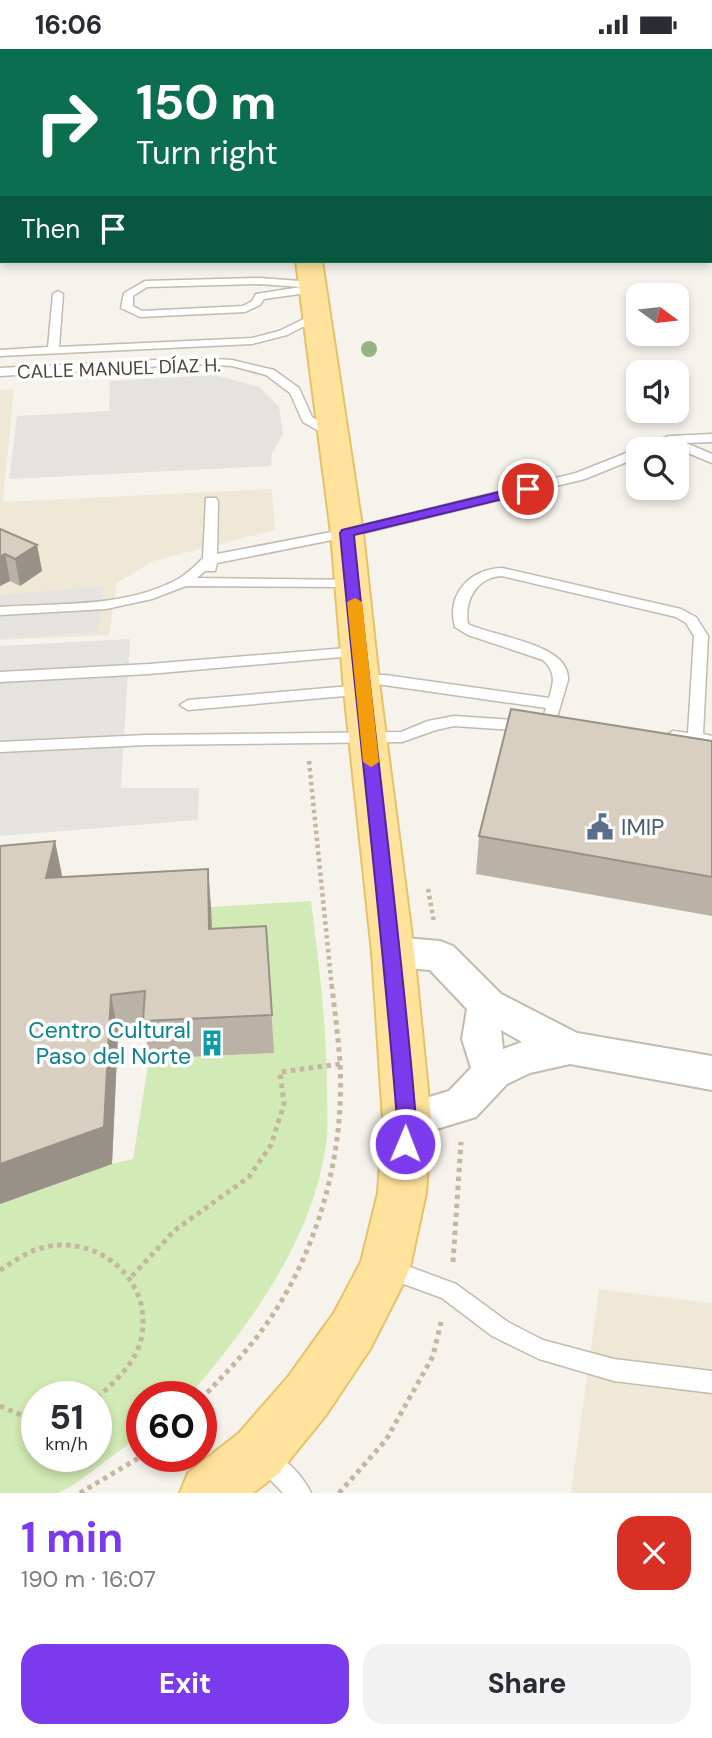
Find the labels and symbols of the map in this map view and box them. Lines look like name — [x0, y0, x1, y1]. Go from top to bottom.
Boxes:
north arrow — [626, 283, 690, 347]
street label: CALLE MANUEL DÍAZ H. — [17, 352, 221, 385]
pin — [498, 459, 558, 519]
public building icon: IMIP — [585, 812, 615, 842]
place label: IMIP — [621, 812, 664, 842]
place label: Centro Cultural Paso del Norte — [28, 1015, 191, 1071]
building icon: Centro Cultural Paso del Norte — [197, 1028, 227, 1058]
position arrow — [368, 1107, 442, 1181]
speed limit sign: 60 — [126, 1381, 217, 1472]

